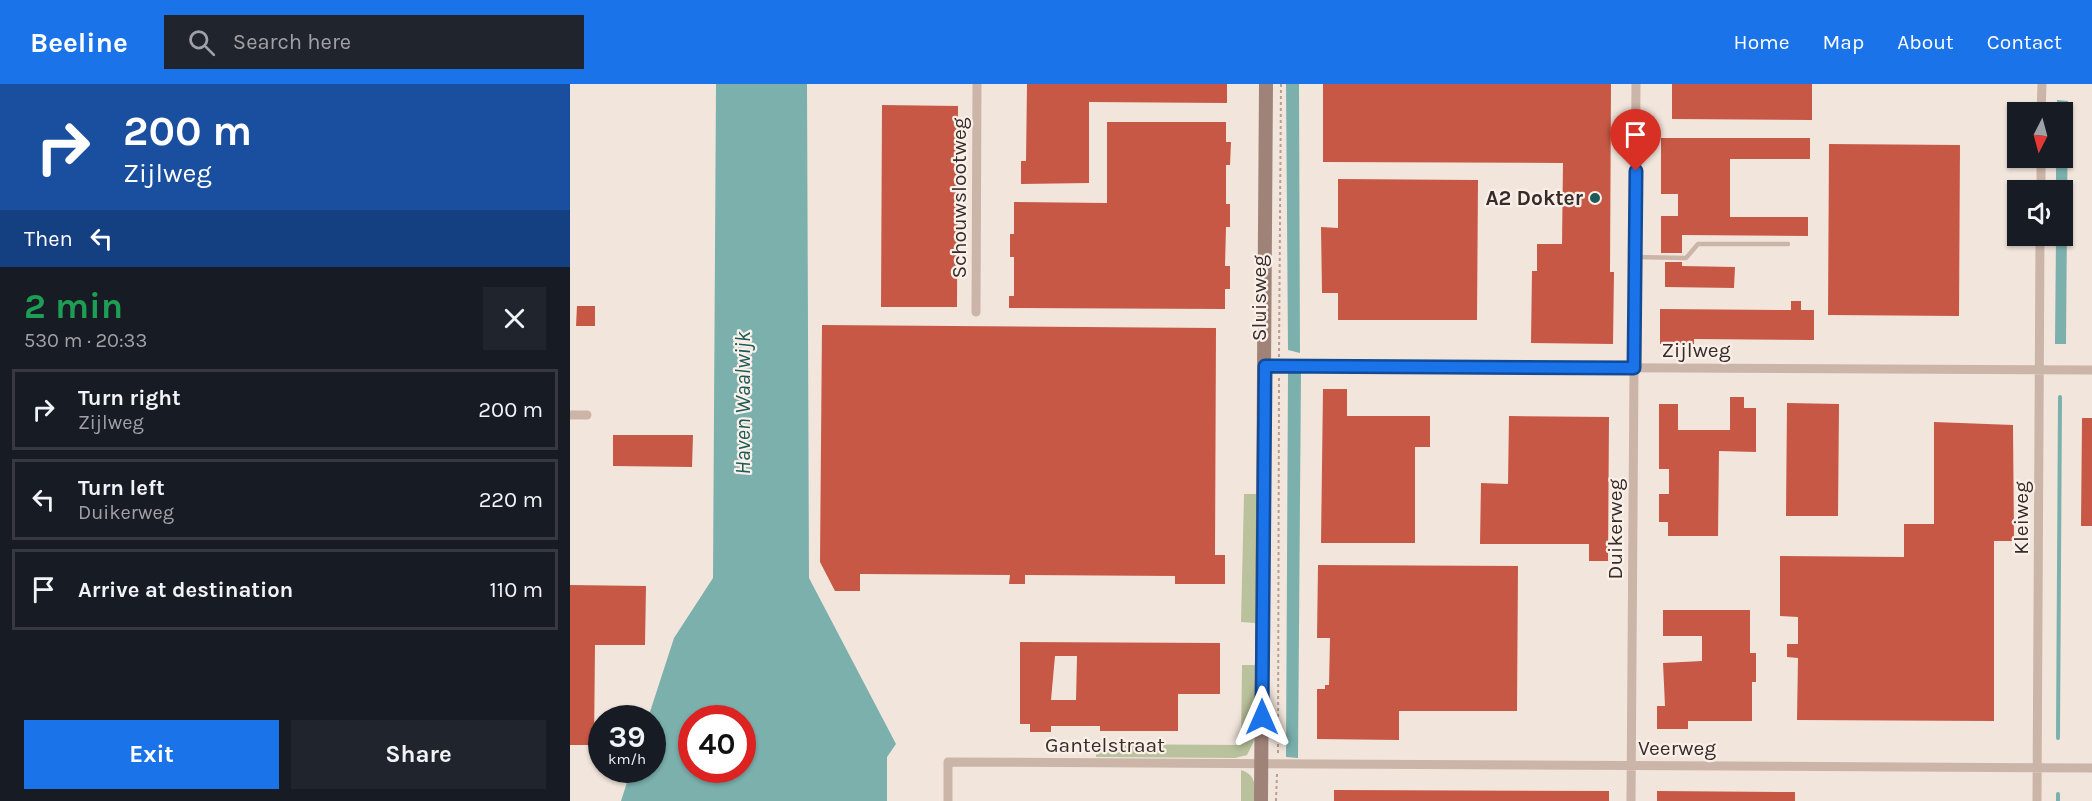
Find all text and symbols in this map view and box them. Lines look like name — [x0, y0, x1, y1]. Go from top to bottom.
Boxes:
search box — [164, 15, 584, 69]
text: Beeline — [30, 26, 128, 59]
icon: search — [185, 26, 218, 59]
text: Search here — [233, 29, 351, 55]
text: Home — [1734, 30, 1790, 54]
text: Map — [1823, 30, 1864, 54]
text: About — [1897, 30, 1954, 54]
text: Contact — [1987, 30, 2062, 54]
north arrow — [2007, 102, 2073, 168]
map controls — [2007, 102, 2073, 246]
text: 200 m — [123, 106, 252, 156]
icon: right — [24, 108, 102, 186]
pin — [1610, 109, 1661, 171]
street label: Schouwslootweg — [947, 117, 971, 279]
icon: arrive — [1619, 118, 1652, 151]
text: Zijlweg — [123, 157, 212, 189]
button: sound — [2007, 180, 2073, 246]
place label: A2 Dokter — [1485, 186, 1584, 210]
marker: A2 Dokter — [1588, 191, 1602, 205]
icon: left — [85, 222, 118, 255]
text: Then — [24, 226, 73, 252]
street label: Sluisweg — [1247, 255, 1271, 341]
text: 2 min — [24, 285, 123, 327]
button: close — [483, 287, 546, 350]
text: 530 m · 20:33 — [24, 329, 147, 352]
water label: Haven Waalwijk — [730, 330, 756, 475]
street label: Zijlweg — [1662, 338, 1731, 362]
text: Turn right — [78, 385, 181, 411]
icon: right — [27, 393, 60, 426]
text: 200 m — [478, 397, 543, 423]
text: Zijlweg — [78, 411, 144, 434]
text: Turn left — [78, 475, 165, 501]
street label: Duikerweg — [1603, 478, 1627, 579]
street label: Kleiweg — [2009, 481, 2033, 555]
icon: left — [27, 483, 60, 516]
text: 220 m — [479, 487, 543, 513]
text: Duikerweg — [78, 501, 174, 524]
icon: arrive — [27, 573, 60, 606]
text: Arrive at destination — [78, 577, 293, 603]
text: 110 m — [490, 577, 543, 603]
position arrow — [1230, 685, 1294, 749]
speed limit sign: 40 — [678, 705, 756, 783]
text: 39 — [609, 719, 645, 755]
button: Exit — [24, 720, 279, 789]
button: Share — [291, 720, 546, 789]
street label: Gantelstraat — [1045, 733, 1165, 757]
street label: Veerweg — [1638, 736, 1716, 760]
text: km/h — [608, 750, 646, 768]

